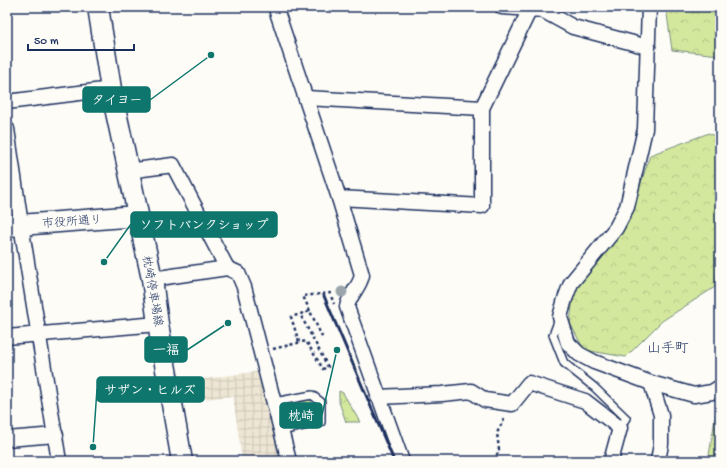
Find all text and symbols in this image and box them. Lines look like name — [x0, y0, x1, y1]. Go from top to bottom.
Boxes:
scale bar — [28, 26, 134, 52]
text: 50 m — [34, 35, 59, 49]
callout: タイヨー — [83, 87, 150, 112]
text: タイヨー — [92, 94, 142, 109]
callout: ソフトバンクショップ — [131, 212, 277, 237]
street label: 市役所通り — [42, 213, 103, 232]
text: ソフトバンクショップ — [140, 218, 268, 234]
street label: 枕崎停車場線 — [138, 254, 165, 328]
callout: 一福 — [145, 337, 187, 362]
district label: 山手町 — [647, 341, 689, 358]
text: 一福 — [153, 343, 179, 359]
callout: サザン・ヒルズ — [97, 377, 204, 402]
text: サザン・ヒルズ — [104, 384, 196, 399]
callout: 枕崎 — [280, 403, 322, 428]
text: 枕崎 — [288, 409, 314, 425]

